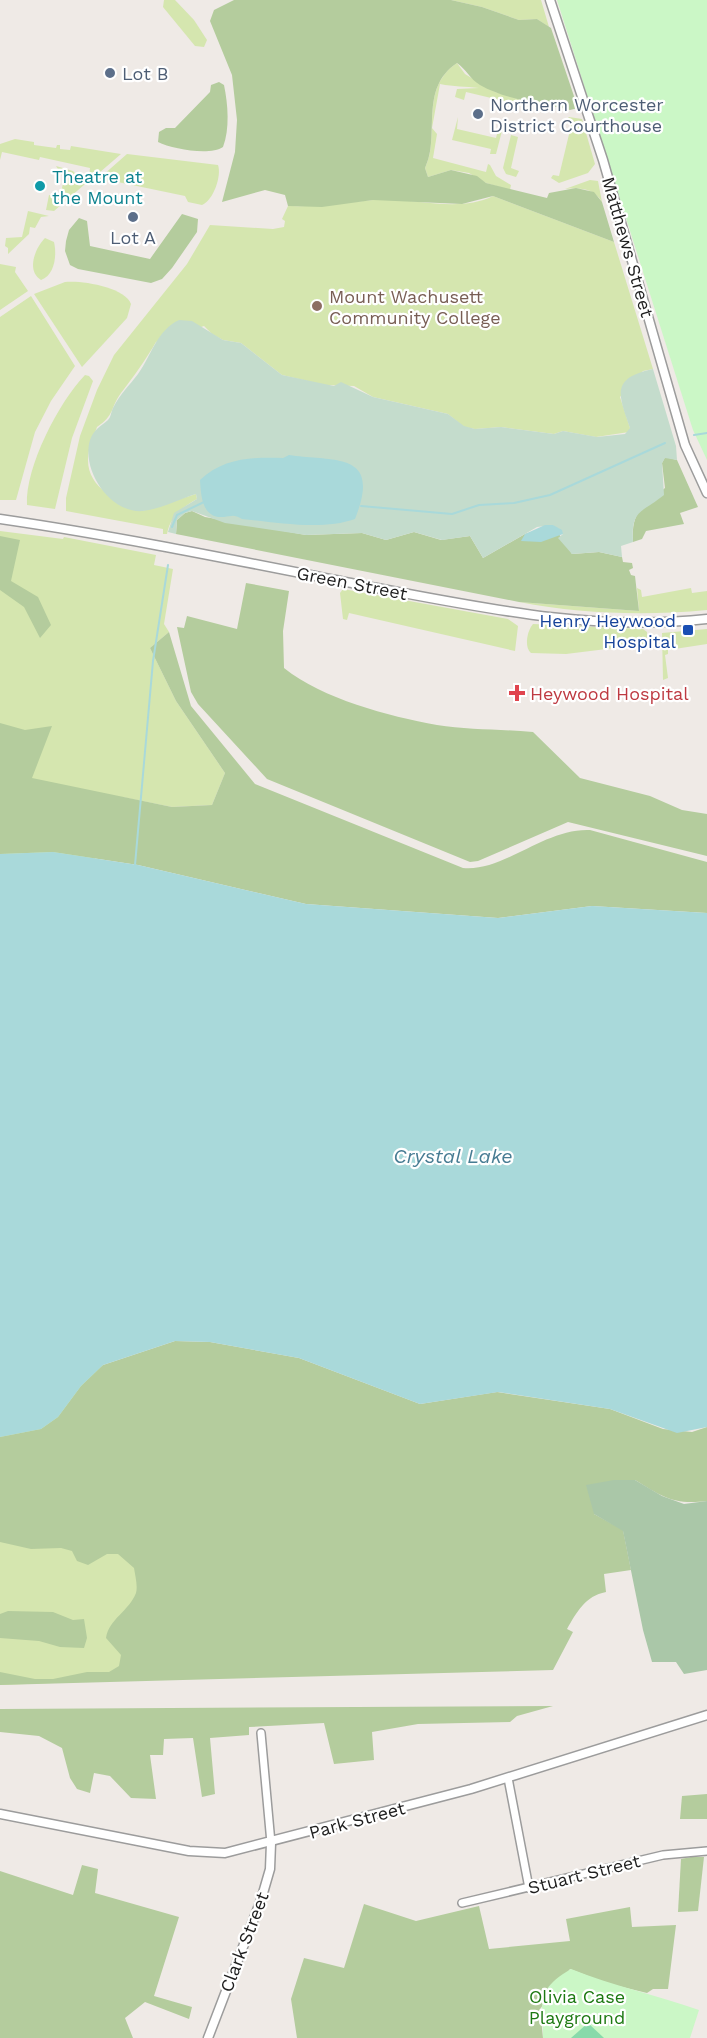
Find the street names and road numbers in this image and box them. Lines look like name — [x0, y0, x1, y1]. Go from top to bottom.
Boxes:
street label: Matthews Street — [598, 174, 658, 320]
street label: Green Street — [295, 562, 410, 604]
street label: Park Street — [307, 1797, 408, 1843]
street label: Stuart Street — [526, 1850, 643, 1898]
street label: Clark Street — [215, 1889, 273, 1995]

